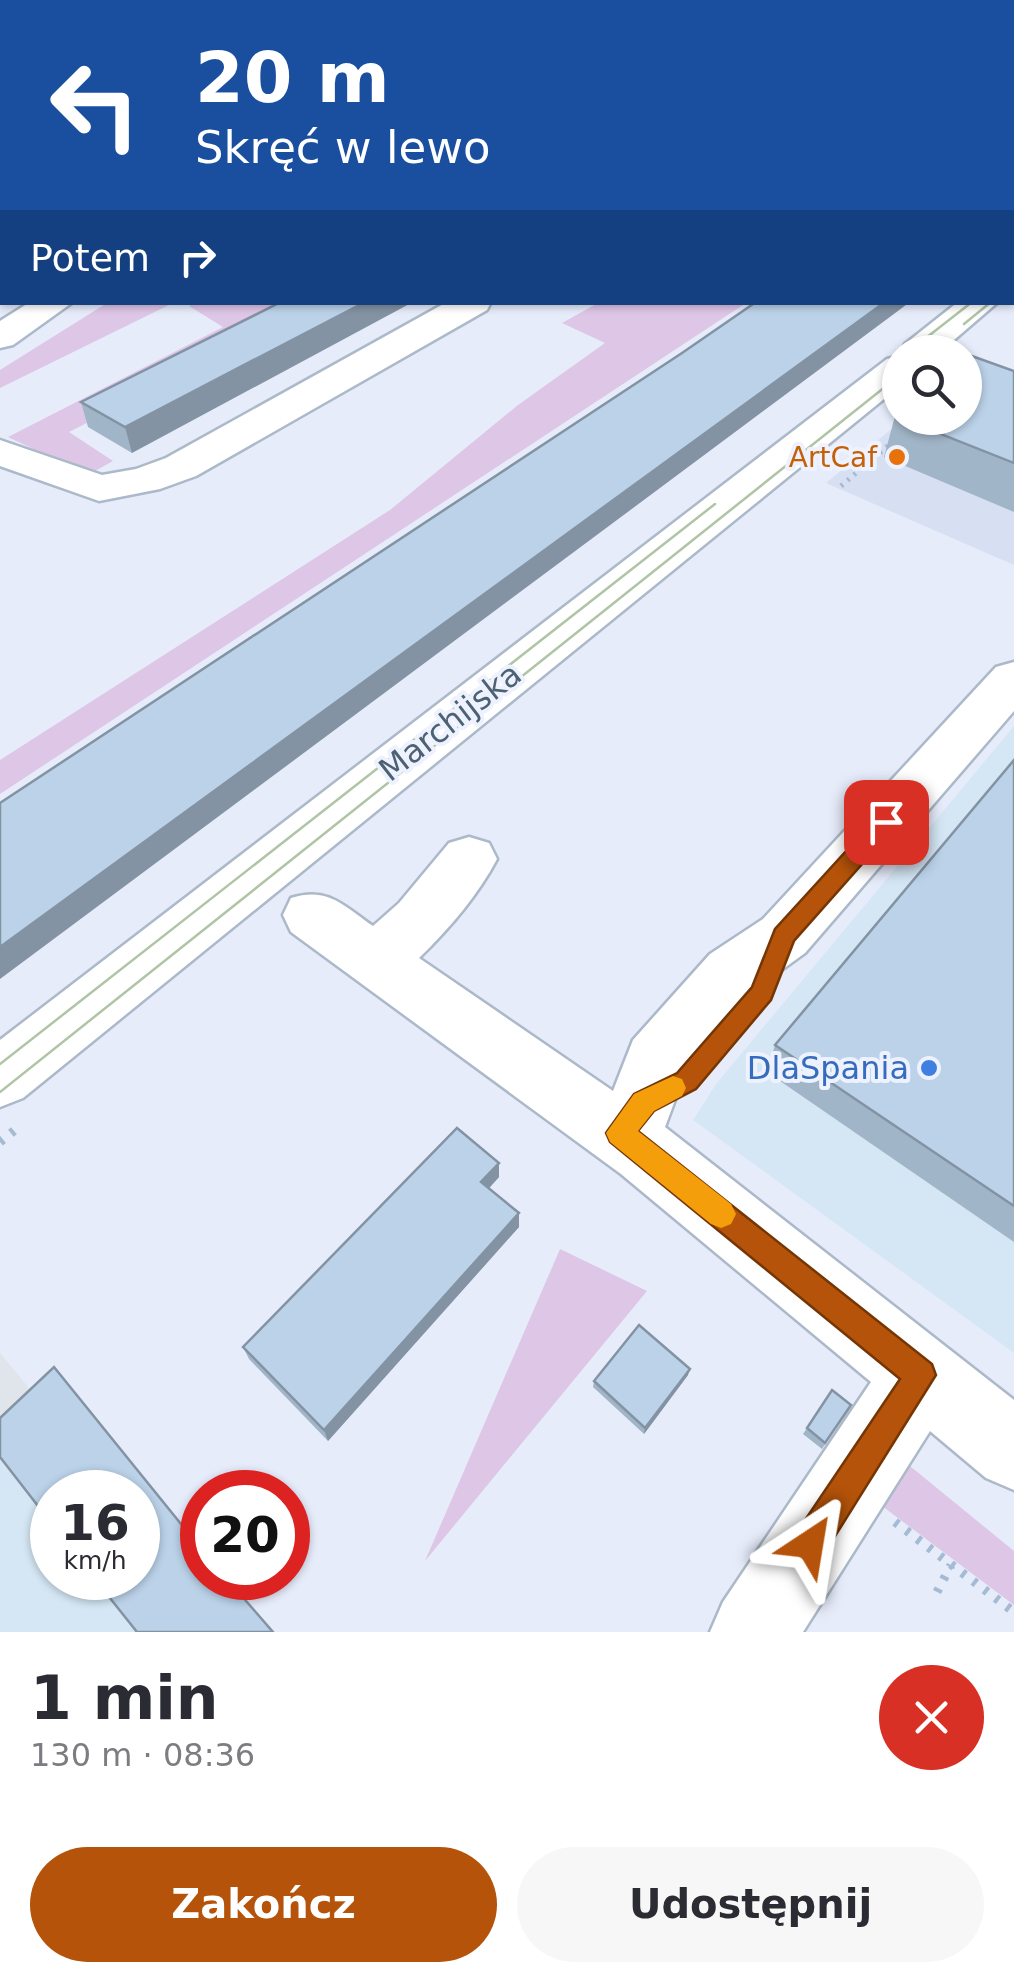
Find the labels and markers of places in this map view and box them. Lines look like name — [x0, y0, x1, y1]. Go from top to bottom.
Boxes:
place label: ArtCaf — [789, 441, 878, 474]
marker: ArtCaf — [886, 446, 908, 468]
pin — [844, 780, 929, 865]
place label: DlaSpania — [747, 1049, 909, 1087]
marker: DlaSpania — [918, 1057, 940, 1079]

